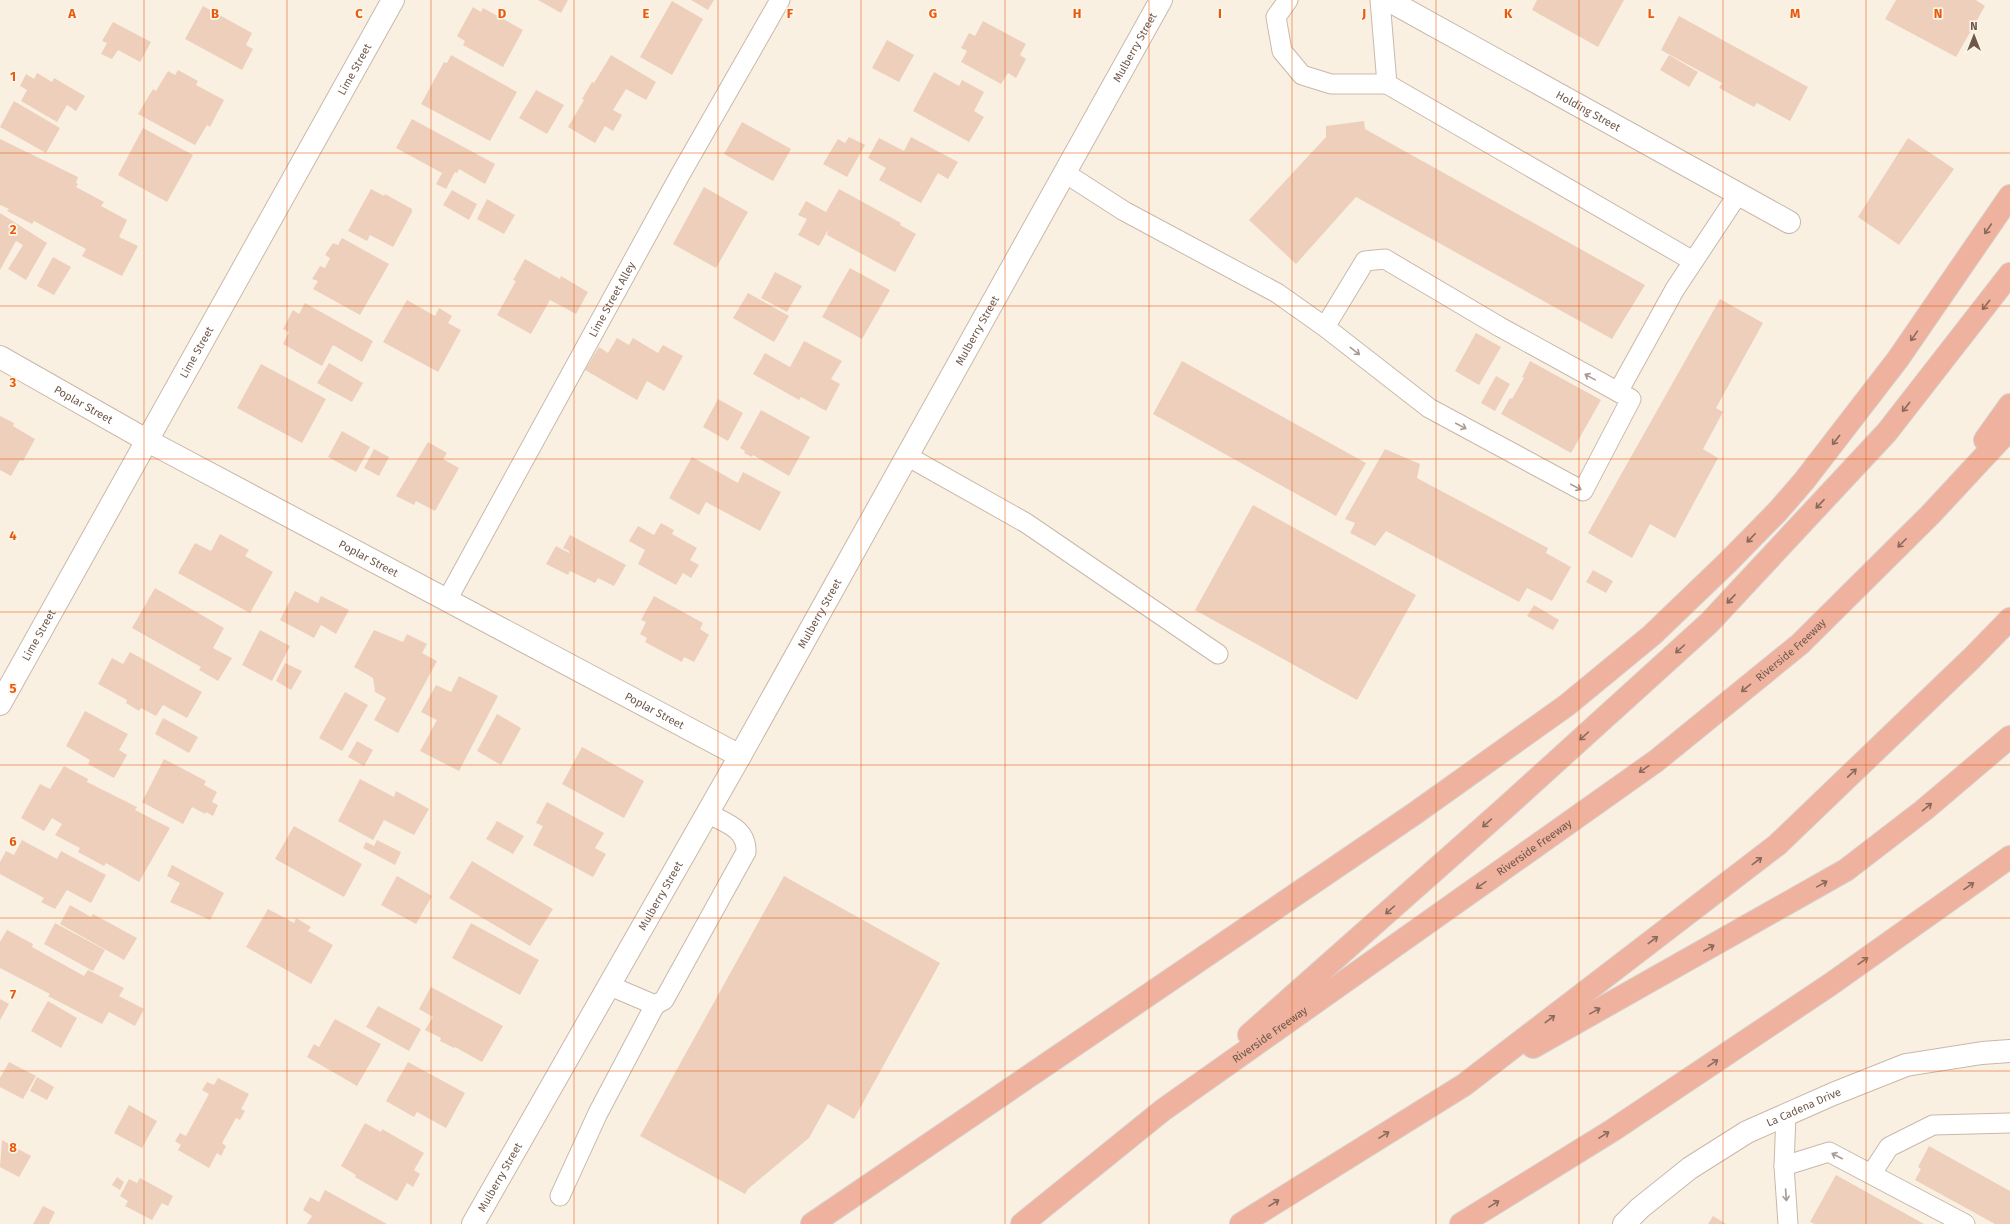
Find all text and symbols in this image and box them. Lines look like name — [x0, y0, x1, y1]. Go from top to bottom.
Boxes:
text: A — [67, 6, 76, 21]
text: B — [211, 6, 219, 21]
text: C — [355, 6, 363, 21]
text: D — [498, 6, 507, 21]
text: E — [643, 6, 650, 21]
text: F — [787, 6, 794, 21]
text: G — [929, 6, 937, 21]
text: H — [1073, 6, 1081, 21]
text: I — [1218, 6, 1222, 21]
text: J — [1361, 6, 1366, 21]
text: K — [1504, 6, 1513, 21]
text: L — [1648, 6, 1655, 21]
text: M — [1790, 6, 1800, 21]
text: N — [1934, 6, 1942, 21]
street label: Mulberry Street — [1111, 11, 1160, 85]
north arrow — [1954, 16, 1994, 56]
text: N — [1970, 20, 1978, 33]
street label: Lime Street — [335, 41, 374, 97]
text: 1 — [10, 69, 16, 84]
street label: Holding Street — [1554, 88, 1623, 134]
text: 2 — [10, 222, 17, 237]
one-way arrow — [1984, 223, 1992, 234]
street label: Lime Street Alley — [586, 259, 638, 339]
street label: Mulberry Street — [953, 294, 1002, 368]
one-way arrow — [1982, 299, 1990, 310]
street label: Lime Street — [177, 324, 216, 380]
one-way arrow — [1910, 330, 1918, 341]
one-way arrow — [1350, 346, 1361, 355]
one-way arrow — [1584, 372, 1596, 380]
text: 3 — [9, 375, 17, 390]
street label: Poplar Street — [52, 383, 115, 427]
one-way arrow — [1902, 402, 1910, 413]
one-way arrow — [1455, 422, 1467, 430]
one-way arrow — [1832, 434, 1841, 445]
one-way arrow — [1570, 484, 1582, 491]
one-way arrow — [1815, 499, 1824, 509]
text: 4 — [9, 528, 17, 543]
one-way arrow — [1747, 533, 1756, 543]
street label: Poplar Street — [336, 538, 400, 580]
one-way arrow — [1897, 538, 1907, 548]
street label: Mulberry Street — [795, 577, 844, 651]
one-way arrow — [1726, 594, 1736, 604]
street label: Lime Street — [19, 607, 58, 663]
street label: Riverside Freeway — [1753, 616, 1829, 684]
one-way arrow — [1675, 644, 1685, 654]
text: 5 — [10, 681, 17, 696]
one-way arrow — [1740, 684, 1751, 693]
street label: Poplar Street — [622, 690, 686, 732]
one-way arrow — [1578, 732, 1589, 741]
one-way arrow — [1639, 765, 1650, 773]
one-way arrow — [1847, 768, 1857, 778]
one-way arrow — [1921, 803, 1932, 812]
street label: Riverside Freeway — [1494, 816, 1575, 879]
one-way arrow — [1482, 819, 1492, 828]
text: 6 — [9, 834, 17, 849]
one-way arrow — [1751, 856, 1762, 865]
street label: Mulberry Street — [636, 859, 686, 933]
one-way arrow — [1816, 880, 1828, 887]
one-way arrow — [1476, 881, 1487, 889]
one-way arrow — [1963, 882, 1974, 890]
one-way arrow — [1384, 905, 1395, 914]
one-way arrow — [1648, 936, 1659, 944]
one-way arrow — [1703, 943, 1715, 951]
one-way arrow — [1857, 957, 1868, 965]
text: 7 — [10, 987, 16, 1002]
street label: Riverside Freeway — [1230, 1004, 1310, 1066]
one-way arrow — [1589, 1007, 1601, 1015]
one-way arrow — [1545, 1015, 1556, 1023]
one-way arrow — [1707, 1059, 1718, 1067]
street label: La Cadena Drive — [1765, 1085, 1843, 1130]
one-way arrow — [1378, 1130, 1390, 1138]
one-way arrow — [1598, 1131, 1610, 1139]
text: 8 — [9, 1140, 17, 1155]
street label: Mulberry Street — [475, 1140, 525, 1214]
one-way arrow — [1831, 1151, 1843, 1159]
one-way arrow — [1783, 1188, 1790, 1201]
one-way arrow — [1268, 1199, 1280, 1207]
one-way arrow — [1488, 1199, 1500, 1207]

